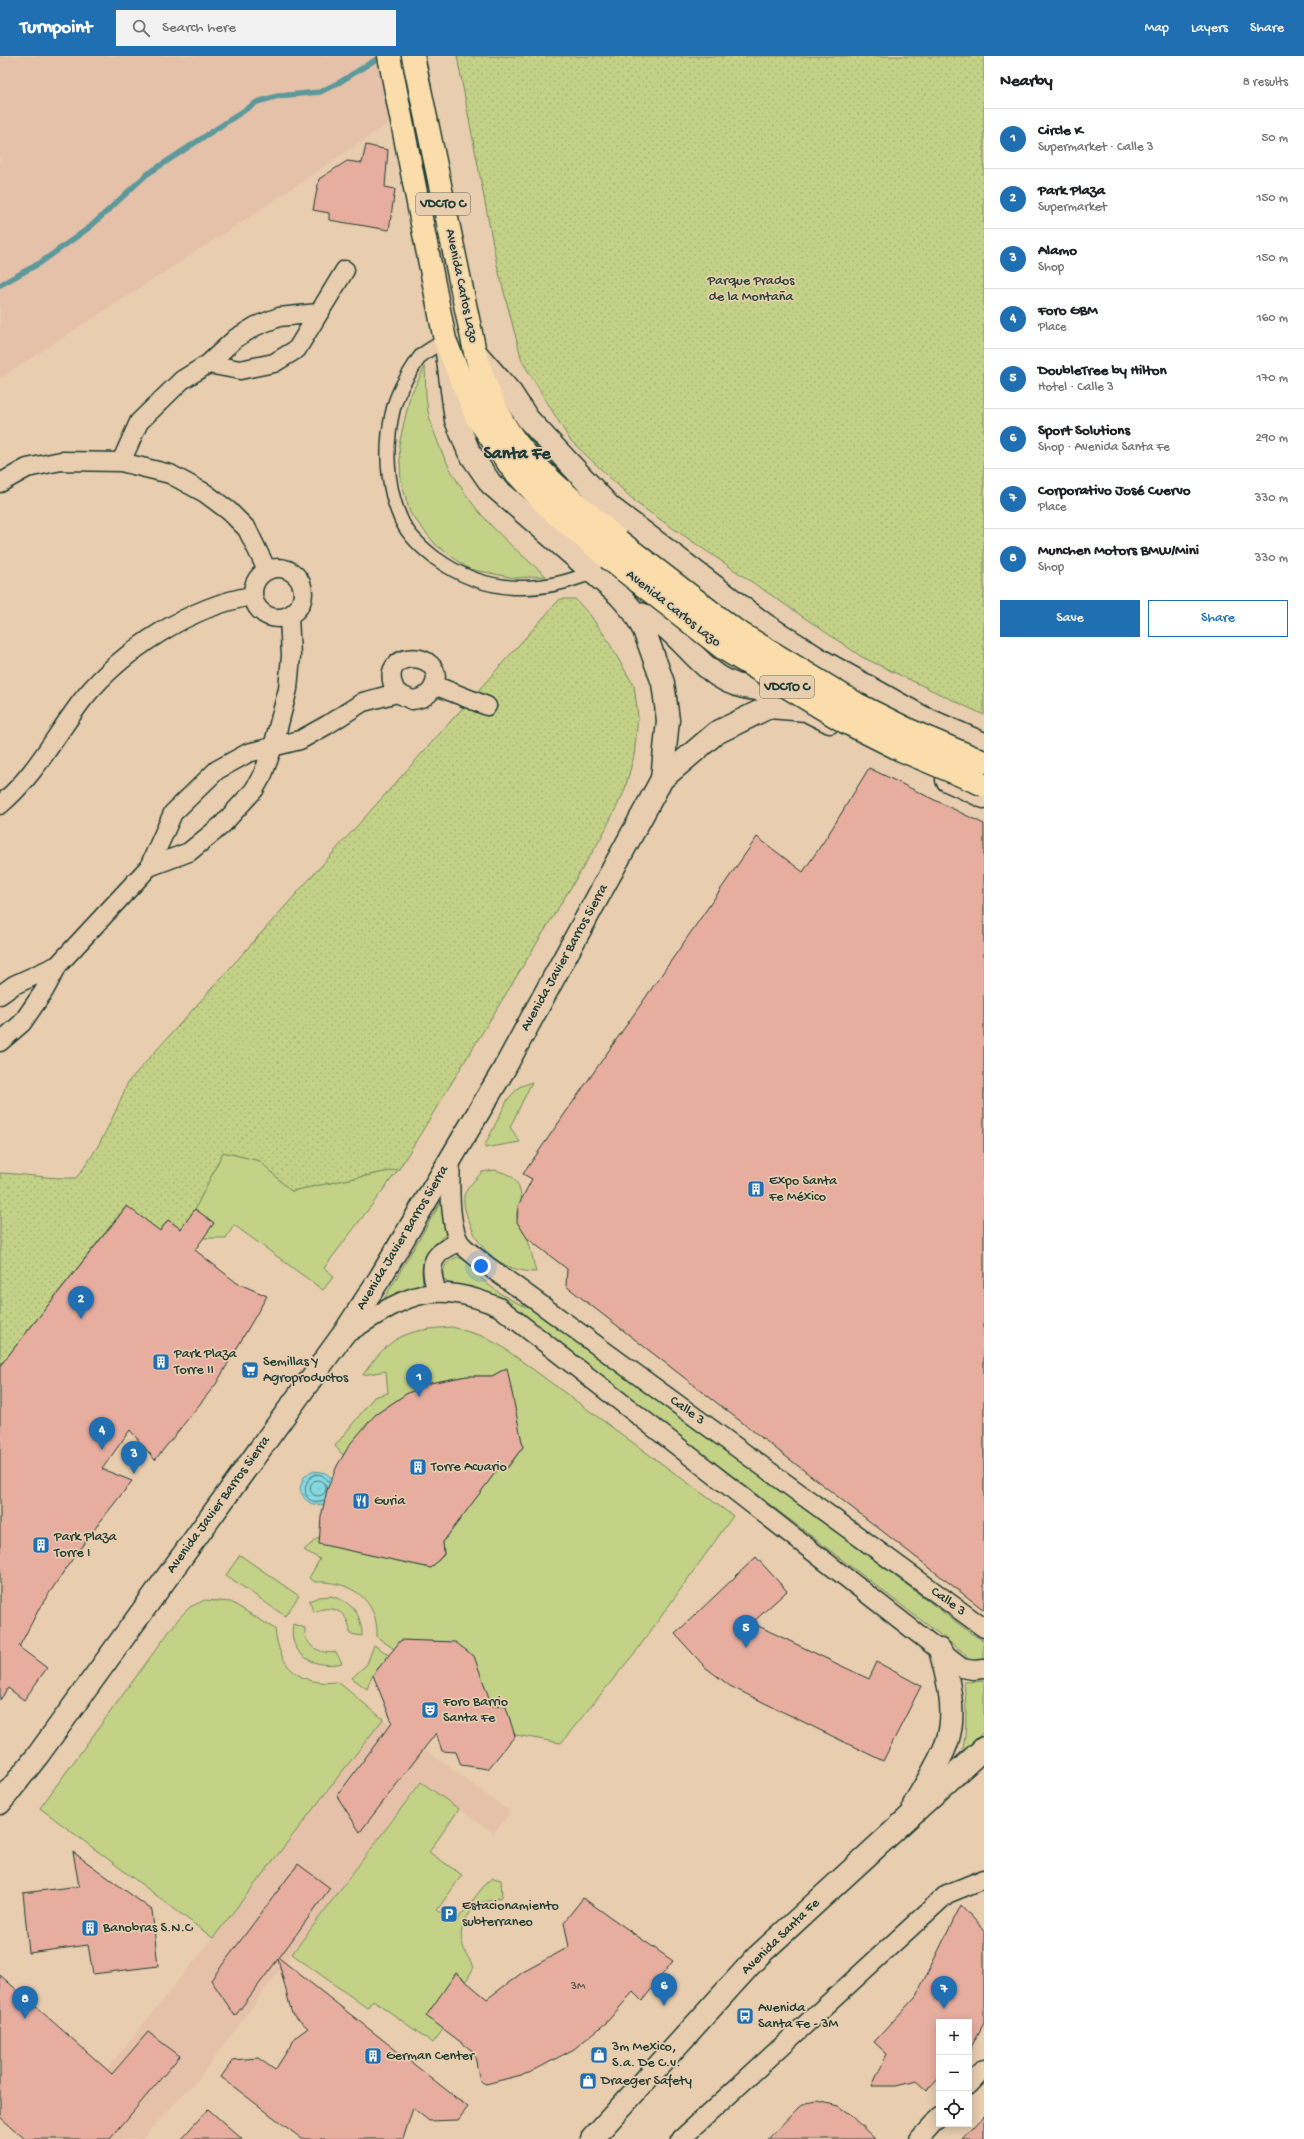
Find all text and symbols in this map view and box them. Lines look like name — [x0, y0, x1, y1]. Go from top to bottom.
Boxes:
search box — [116, 10, 396, 46]
text: Turnpoint — [20, 17, 92, 40]
icon: search — [130, 17, 152, 39]
text: Search here — [162, 19, 236, 37]
text: Map — [1145, 20, 1169, 37]
text: Layers — [1191, 20, 1228, 37]
text: Share — [1250, 20, 1284, 37]
text: Nearby — [1000, 72, 1053, 92]
text: 8 results — [1243, 75, 1288, 90]
text: Circle K — [1038, 122, 1083, 140]
text: 1 — [1010, 131, 1016, 146]
text: 50 m — [1261, 131, 1288, 146]
text: Supermarket · Calle 3 — [1038, 140, 1153, 155]
text: Park Plaza — [1038, 182, 1105, 200]
text: 2 — [1010, 191, 1016, 206]
text: 150 m — [1256, 191, 1288, 206]
road number: VDCTO C — [416, 193, 470, 215]
text: Supermarket — [1038, 200, 1107, 215]
street label: Avenida Carlos Lazo — [441, 227, 481, 345]
text: Alamo — [1038, 242, 1077, 260]
text: 3 — [1010, 251, 1016, 266]
text: 150 m — [1256, 251, 1288, 266]
text: Shop — [1038, 260, 1064, 275]
park label: Parque Prados de la Montaña — [706, 273, 795, 306]
text: Foro GBM — [1038, 302, 1098, 320]
text: 4 — [1010, 311, 1016, 326]
text: 160 m — [1256, 311, 1288, 326]
text: Place — [1038, 320, 1066, 335]
text: DoubleTree by Hilton — [1038, 362, 1167, 380]
text: 5 — [1010, 371, 1016, 386]
text: 170 m — [1256, 371, 1288, 386]
text: Hotel · Calle 3 — [1038, 380, 1114, 395]
text: Sport Solutions — [1038, 422, 1130, 440]
text: 6 — [1010, 431, 1016, 446]
text: 290 m — [1255, 431, 1288, 446]
text: Shop · Avenida Santa Fe — [1038, 440, 1170, 455]
district label: Santa Fe — [483, 444, 551, 465]
text: Corporativo José Cuervo — [1038, 482, 1191, 500]
text: 7 — [1010, 491, 1016, 506]
text: 330 m — [1255, 491, 1288, 506]
text: Place — [1038, 500, 1066, 515]
text: Munchen Motors BMW/Mini — [1038, 542, 1199, 560]
text: 8 — [1009, 551, 1017, 566]
text: 330 m — [1255, 551, 1288, 566]
text: Shop — [1038, 560, 1064, 575]
street label: Avenida Carlos Lazo — [622, 567, 724, 651]
button: Save — [1000, 600, 1140, 637]
button: Share — [1148, 600, 1288, 637]
road number: VDCTO C — [760, 676, 814, 698]
street label: Avenida Javier Barros Sierra — [517, 880, 613, 1035]
street label: Avenida Javier Barros Sierra — [353, 1162, 454, 1313]
place label: Expo Santa Fe México — [768, 1173, 838, 1206]
building icon: Expo Santa Fe México — [746, 1179, 766, 1199]
your location — [471, 1256, 491, 1276]
pin: 2 — [68, 1286, 94, 1319]
place label: Park Plaza Torre II — [173, 1346, 238, 1379]
building icon: Park Plaza Torre II — [151, 1352, 171, 1372]
place label: Semillas Y Agroproductos — [263, 1354, 349, 1387]
supermarket icon: Semillas Y Agroproductos — [240, 1360, 260, 1380]
pin: 1 — [406, 1364, 432, 1397]
street label: Calle 3 — [666, 1393, 708, 1429]
pin: 4 — [89, 1417, 115, 1450]
street label: Avenida Javier Barros Sierra — [163, 1432, 275, 1577]
pin: 3 — [121, 1441, 147, 1474]
building icon: Torre Acuario — [408, 1457, 428, 1477]
place label: Torre Acuario — [430, 1459, 507, 1476]
restaurant icon: Guria — [351, 1491, 371, 1511]
place label: Guria — [374, 1493, 406, 1510]
place label: Park Plaza Torre I — [53, 1529, 118, 1562]
building icon: Park Plaza Torre I — [31, 1535, 51, 1555]
street label: Calle 3 — [927, 1584, 969, 1620]
pin: 5 — [733, 1615, 759, 1648]
place label: Foro Barrio Santa Fe — [442, 1694, 508, 1727]
theatre icon: Foro Barrio Santa Fe — [420, 1700, 440, 1720]
street label: Avenida Santa Fe — [738, 1895, 824, 1979]
place label: Estacionamiento subterraneo — [462, 1898, 559, 1931]
parking icon: Estacionamiento subterraneo — [439, 1904, 459, 1924]
building icon: Banobras S.N.C — [80, 1918, 100, 1938]
place label: Banobras S.N.C — [102, 1920, 194, 1937]
pin: 6 — [651, 1973, 677, 2006]
pin: 7 — [931, 1976, 957, 2009]
house number: 3M — [570, 1980, 586, 1994]
pin: 8 — [12, 1986, 38, 2019]
place label: Avenida Santa Fe - 3M — [758, 2000, 838, 2033]
bus stop icon: Avenida Santa Fe - 3M — [735, 2006, 755, 2026]
map controls — [936, 2019, 972, 2127]
button: + — [936, 2019, 972, 2055]
place label: 3m Mexico, S.a. De C.v. — [611, 2039, 681, 2072]
shop icon: 3m Mexico, S.a. De C.v. — [589, 2045, 609, 2065]
building icon: German Center — [363, 2046, 383, 2066]
place label: German Center — [386, 2048, 475, 2065]
button: − — [936, 2055, 972, 2091]
shop icon: Draeger Safety — [578, 2071, 598, 2091]
place label: Draeger Safety — [600, 2073, 692, 2090]
button: locate — [936, 2091, 972, 2127]

